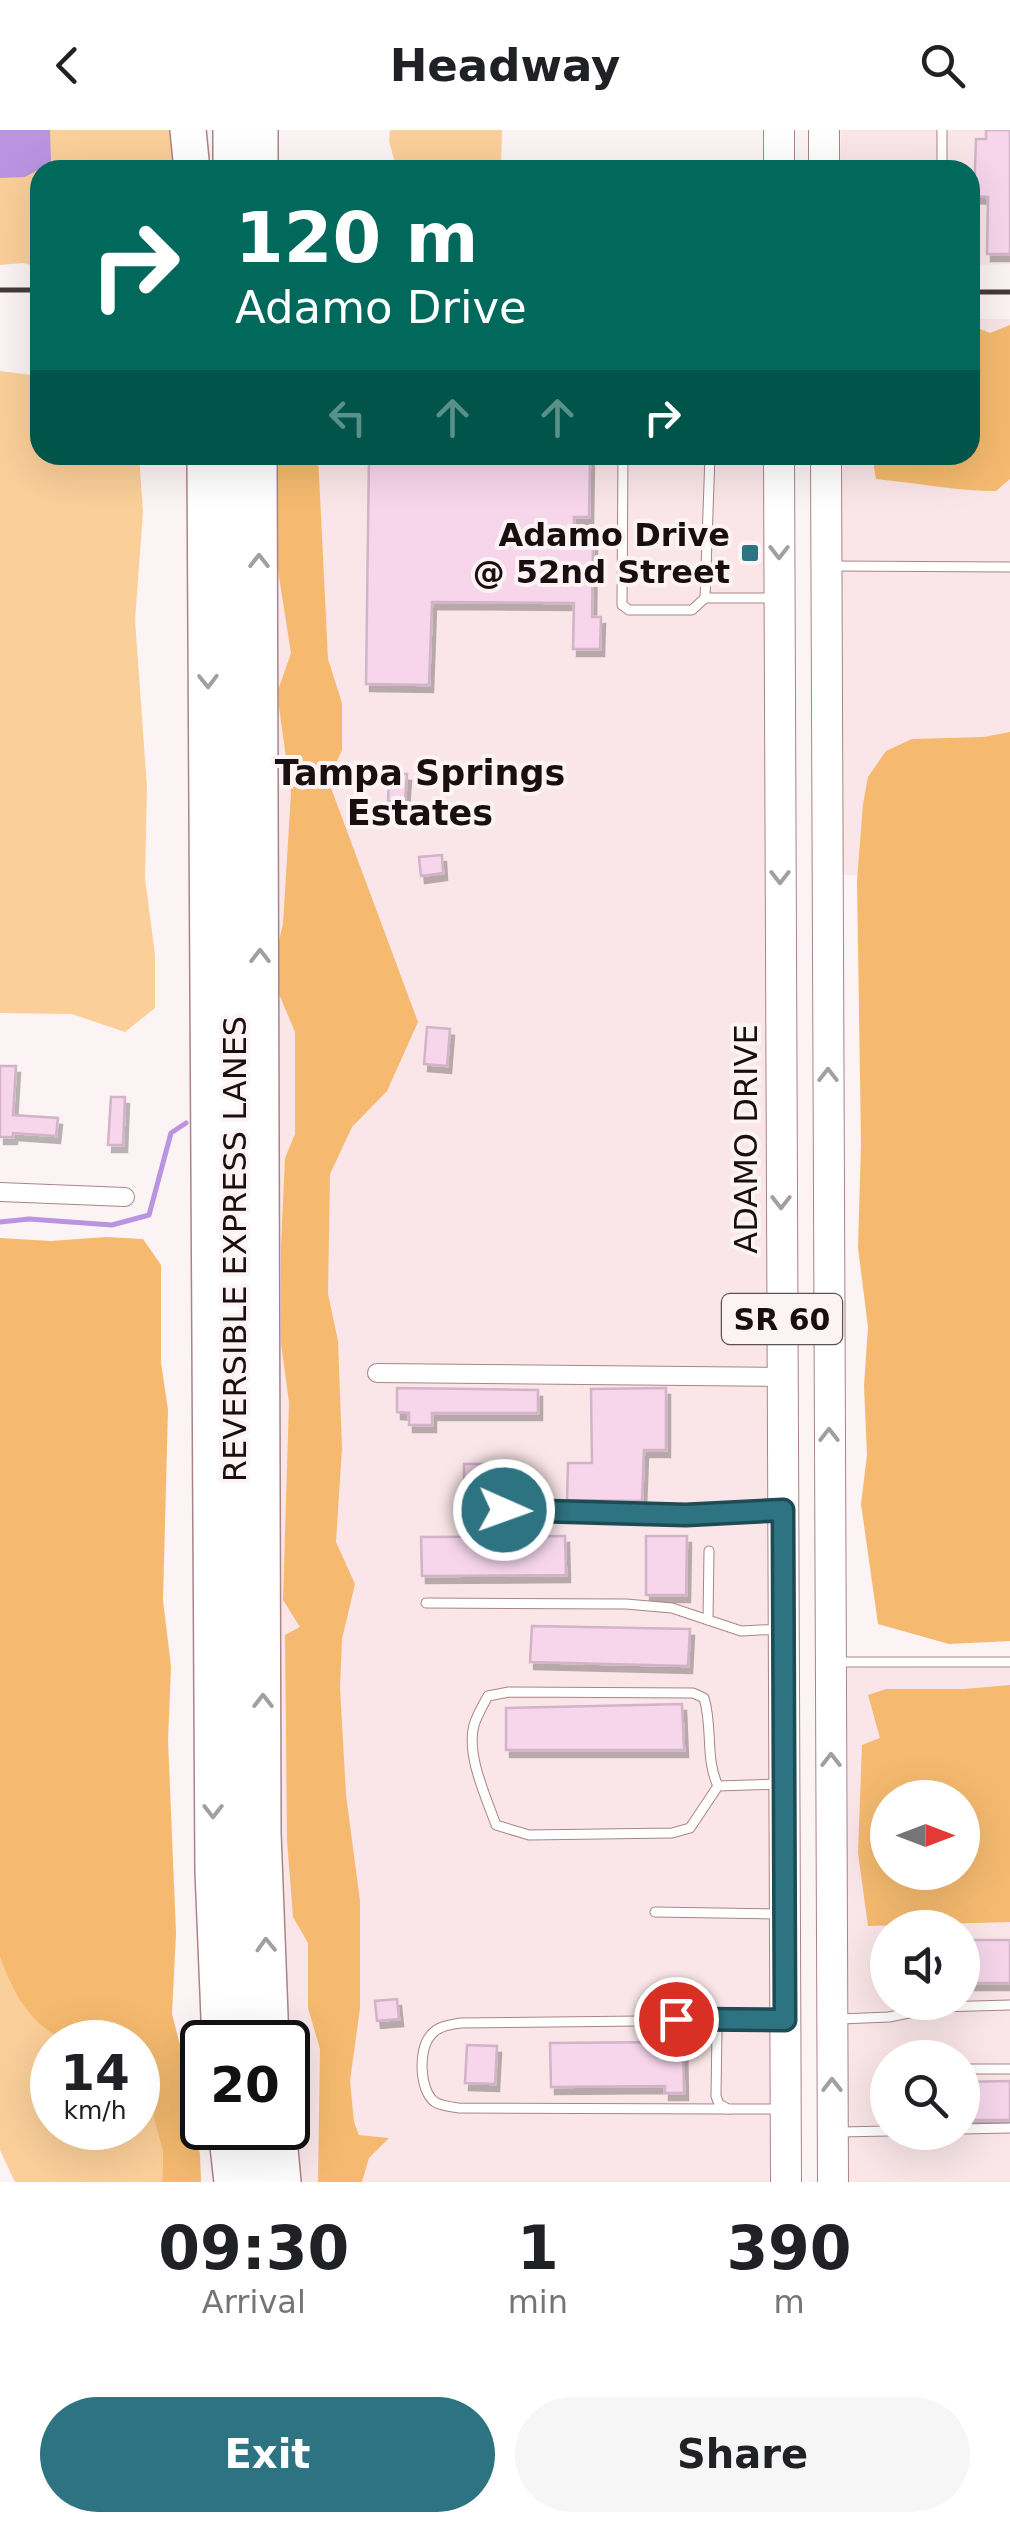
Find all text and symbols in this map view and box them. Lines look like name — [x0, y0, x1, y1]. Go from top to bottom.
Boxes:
icon: back — [40, 38, 95, 93]
icon: search — [915, 38, 970, 93]
text: Headway — [390, 39, 620, 92]
text: 120 m — [235, 197, 478, 279]
icon: right — [70, 200, 200, 330]
text: Adamo Drive — [235, 281, 527, 334]
icon: left — [320, 390, 375, 445]
icon: ahead — [425, 390, 480, 445]
icon: ahead — [530, 390, 585, 445]
icon: right — [635, 390, 690, 445]
place label: Adamo Drive @ 52nd Street — [473, 516, 730, 591]
marker: Adamo Drive @ 52nd Street — [739, 542, 761, 564]
one-way arrow — [768, 546, 790, 561]
one-way arrow — [248, 552, 270, 568]
one-way arrow — [197, 674, 219, 690]
district label: Tampa Springs Estates — [275, 753, 565, 833]
one-way arrow — [769, 870, 791, 886]
one-way arrow — [249, 947, 271, 962]
street label: REVERSIBLE EXPRESS LANES — [216, 1016, 254, 1482]
street label: ADAMO DRIVE — [727, 1024, 765, 1254]
one-way arrow — [817, 1066, 839, 1082]
one-way arrow — [770, 1196, 792, 1211]
road number: SR 60 — [722, 1294, 842, 1344]
one-way arrow — [818, 1426, 840, 1442]
position arrow — [452, 1458, 556, 1562]
one-way arrow — [252, 1692, 274, 1708]
one-way arrow — [820, 1751, 841, 1767]
north arrow — [870, 1780, 980, 1890]
map controls — [870, 1780, 980, 2150]
one-way arrow — [202, 1804, 224, 1820]
button: sound — [870, 1910, 980, 2020]
one-way arrow — [255, 1937, 276, 1953]
pin — [634, 1977, 719, 2062]
icon: arrive — [649, 1992, 704, 2047]
speed limit sign: 20 — [180, 2020, 310, 2150]
button: search — [870, 2040, 980, 2150]
text: 14 — [60, 2044, 130, 2102]
one-way arrow — [821, 2076, 843, 2092]
text: km/h — [63, 2096, 127, 2125]
text: 09:30 — [158, 2213, 349, 2283]
text: 1 — [517, 2213, 559, 2283]
text: 390 — [726, 2213, 852, 2283]
text: Arrival — [202, 2283, 306, 2321]
text: min — [508, 2283, 568, 2321]
text: m — [773, 2283, 805, 2321]
button: Exit — [40, 2397, 495, 2512]
button: Share — [515, 2397, 970, 2512]

